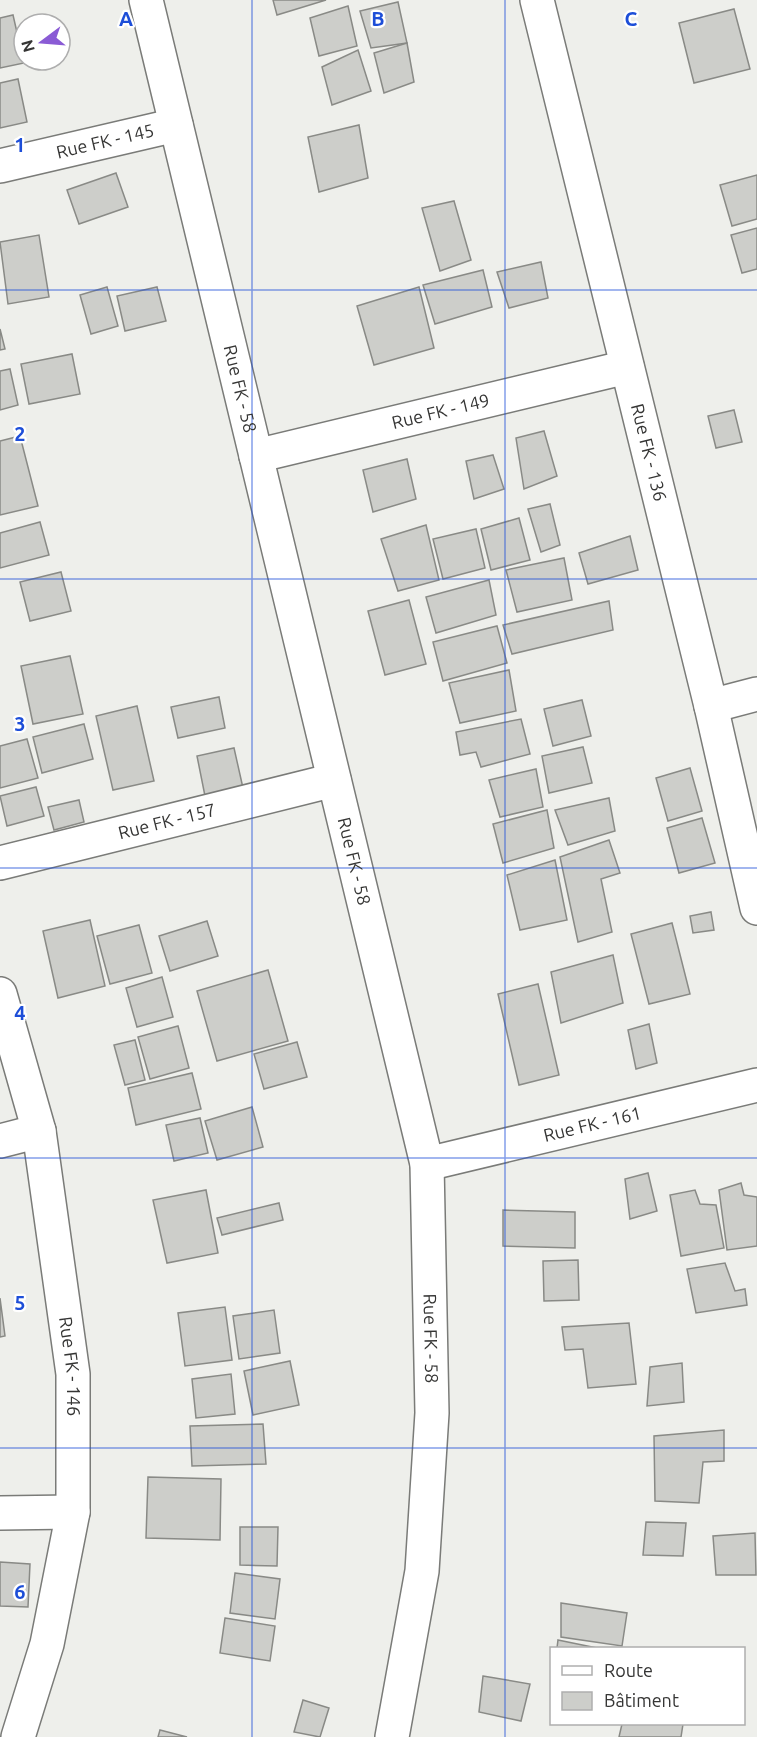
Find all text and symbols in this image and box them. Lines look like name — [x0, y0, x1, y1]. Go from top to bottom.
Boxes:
text: A — [119, 7, 133, 30]
text: B — [371, 7, 385, 30]
text: C — [625, 7, 638, 30]
north arrow — [12, 12, 72, 72]
text: N — [17, 38, 38, 54]
street label: Rue FK - 145 — [54, 119, 156, 162]
text: 1 — [14, 133, 26, 156]
street label: Rue FK - 58 — [221, 343, 261, 435]
street label: Rue FK - 149 — [390, 389, 491, 432]
street label: Rue FK - 136 — [628, 401, 671, 503]
text: 2 — [14, 422, 26, 445]
text: 3 — [14, 712, 26, 735]
street label: Rue FK - 157 — [116, 799, 218, 842]
street label: Rue FK - 58 — [335, 815, 375, 907]
text: 4 — [14, 1001, 26, 1024]
street label: Rue FK - 161 — [541, 1102, 643, 1145]
text: 5 — [14, 1291, 26, 1314]
street label: Rue FK - 58 — [421, 1293, 442, 1384]
street label: Rue FK - 146 — [56, 1315, 84, 1416]
text: 6 — [14, 1580, 26, 1603]
legend — [550, 1647, 745, 1725]
text: Route — [604, 1660, 653, 1680]
text: Bâtiment — [604, 1690, 679, 1710]

